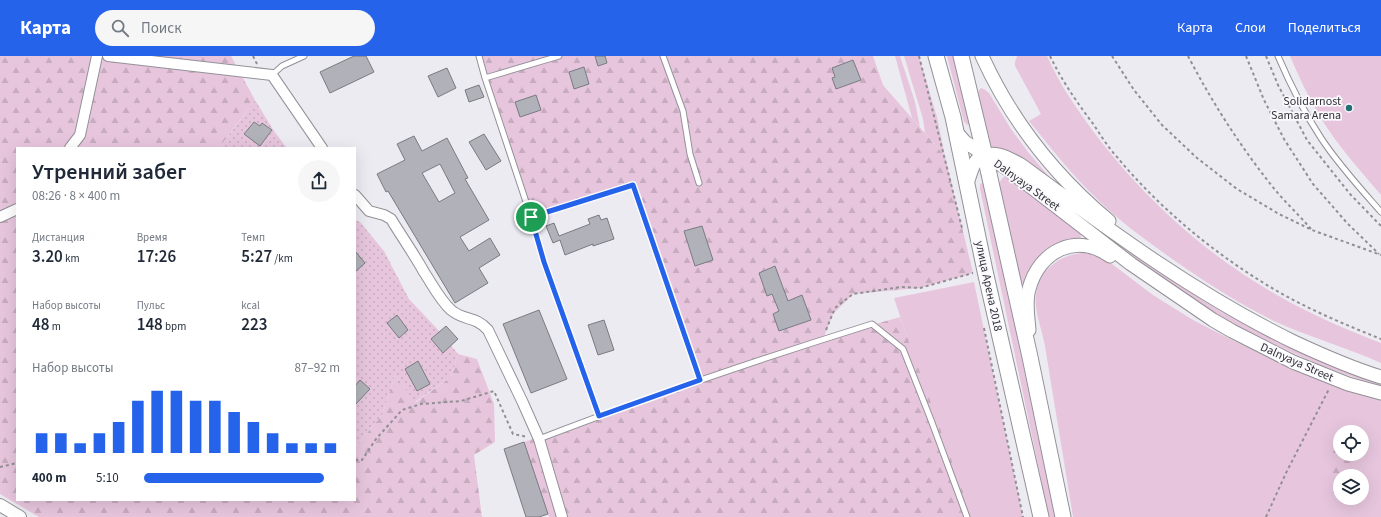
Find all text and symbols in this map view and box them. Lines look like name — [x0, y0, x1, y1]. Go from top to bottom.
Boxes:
search box — [95, 10, 375, 46]
text: Карта — [20, 15, 71, 42]
icon: search — [109, 17, 131, 39]
text: Поиск — [141, 18, 182, 39]
text: Карта — [1177, 18, 1213, 38]
text: Слои — [1235, 18, 1266, 38]
text: Поделиться — [1288, 18, 1361, 38]
place label: Solidarnost Samara Arena — [1271, 93, 1341, 124]
marker: Solidarnost Samara Arena — [1344, 103, 1354, 113]
text: Утренний забег — [32, 156, 187, 188]
street label: Dalnyaya Street — [990, 156, 1063, 215]
button: share — [298, 160, 340, 202]
text: 08:26 · 8 × 400 m — [32, 187, 120, 205]
pin — [514, 200, 548, 234]
icon: arrive — [520, 206, 542, 228]
text: Дистанция — [32, 230, 85, 245]
text: Время — [137, 230, 167, 245]
text: Темп — [241, 230, 265, 245]
street label: улица Арена 2018 — [971, 239, 1006, 333]
text: 3.20 — [32, 245, 63, 269]
text: 17:26 — [137, 245, 176, 269]
text: 5:27 — [241, 245, 272, 269]
text: km — [63, 251, 80, 266]
text: /km — [272, 251, 293, 266]
text: Набор высоты — [32, 298, 101, 313]
text: Пульс — [137, 298, 165, 313]
text: kcal — [241, 298, 260, 313]
text: 48 — [32, 313, 49, 337]
text: 148 — [137, 313, 163, 337]
text: 223 — [241, 313, 268, 337]
text: m — [49, 319, 61, 334]
text: bpm — [163, 319, 186, 334]
street label: Dalnyaya Street — [1258, 339, 1336, 386]
text: Набор высоты — [32, 359, 114, 377]
text: 87–92 m — [295, 359, 340, 377]
map controls — [1333, 425, 1369, 505]
button: locate — [1333, 425, 1369, 461]
text: 400 m — [32, 469, 66, 487]
text: 5:10 — [96, 469, 119, 487]
button: layers — [1333, 469, 1369, 505]

